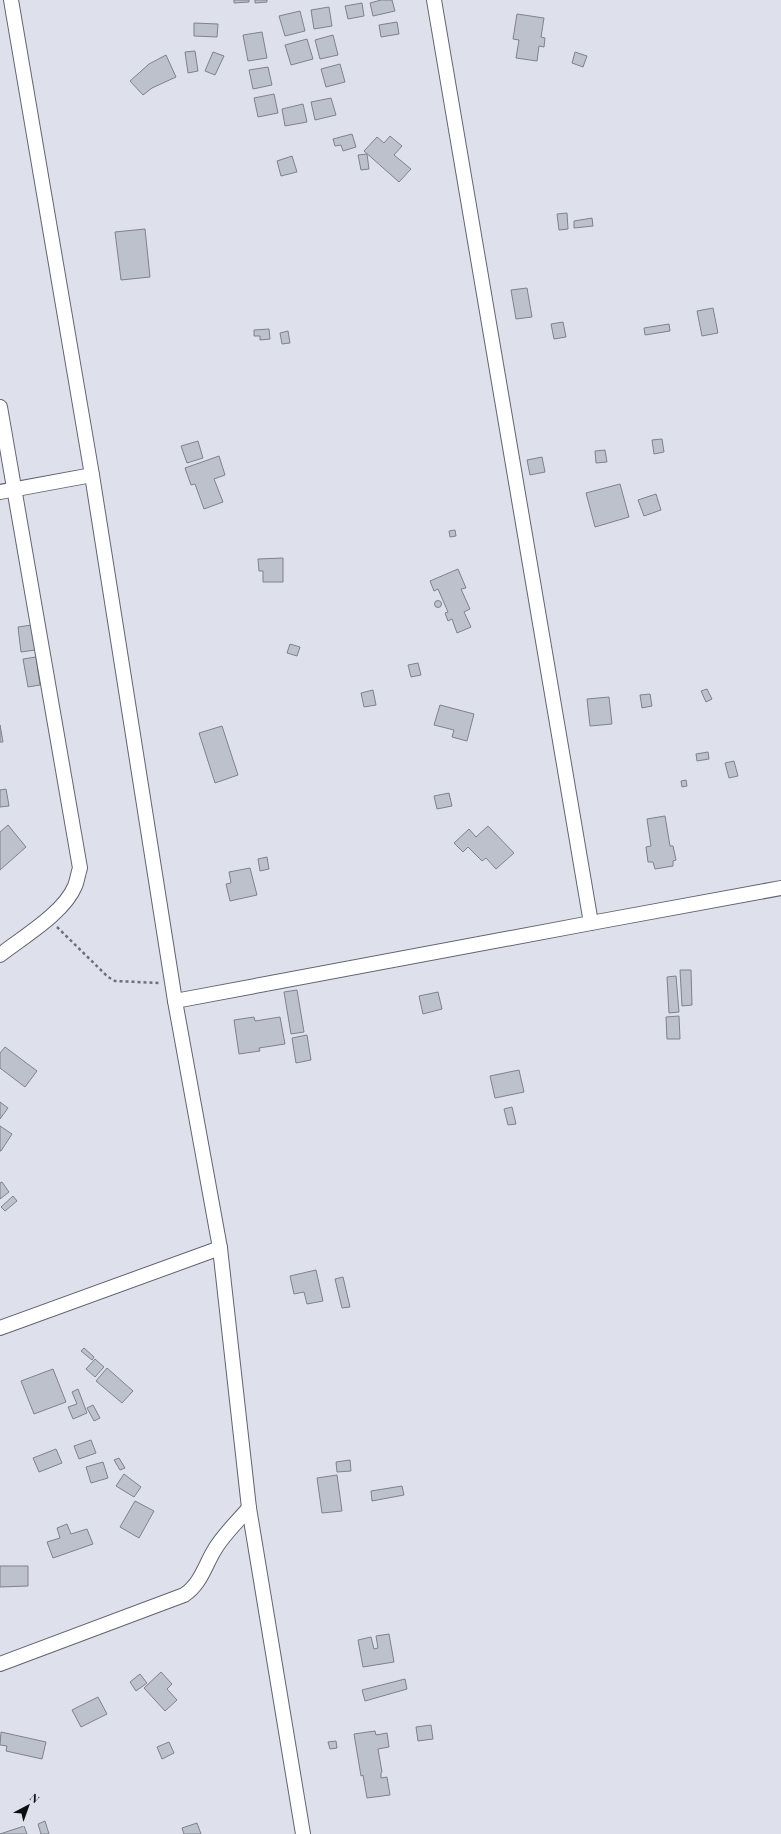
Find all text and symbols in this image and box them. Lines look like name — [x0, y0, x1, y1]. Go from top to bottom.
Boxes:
north arrow — [8, 1786, 48, 1826]
text: N — [27, 1790, 43, 1806]

